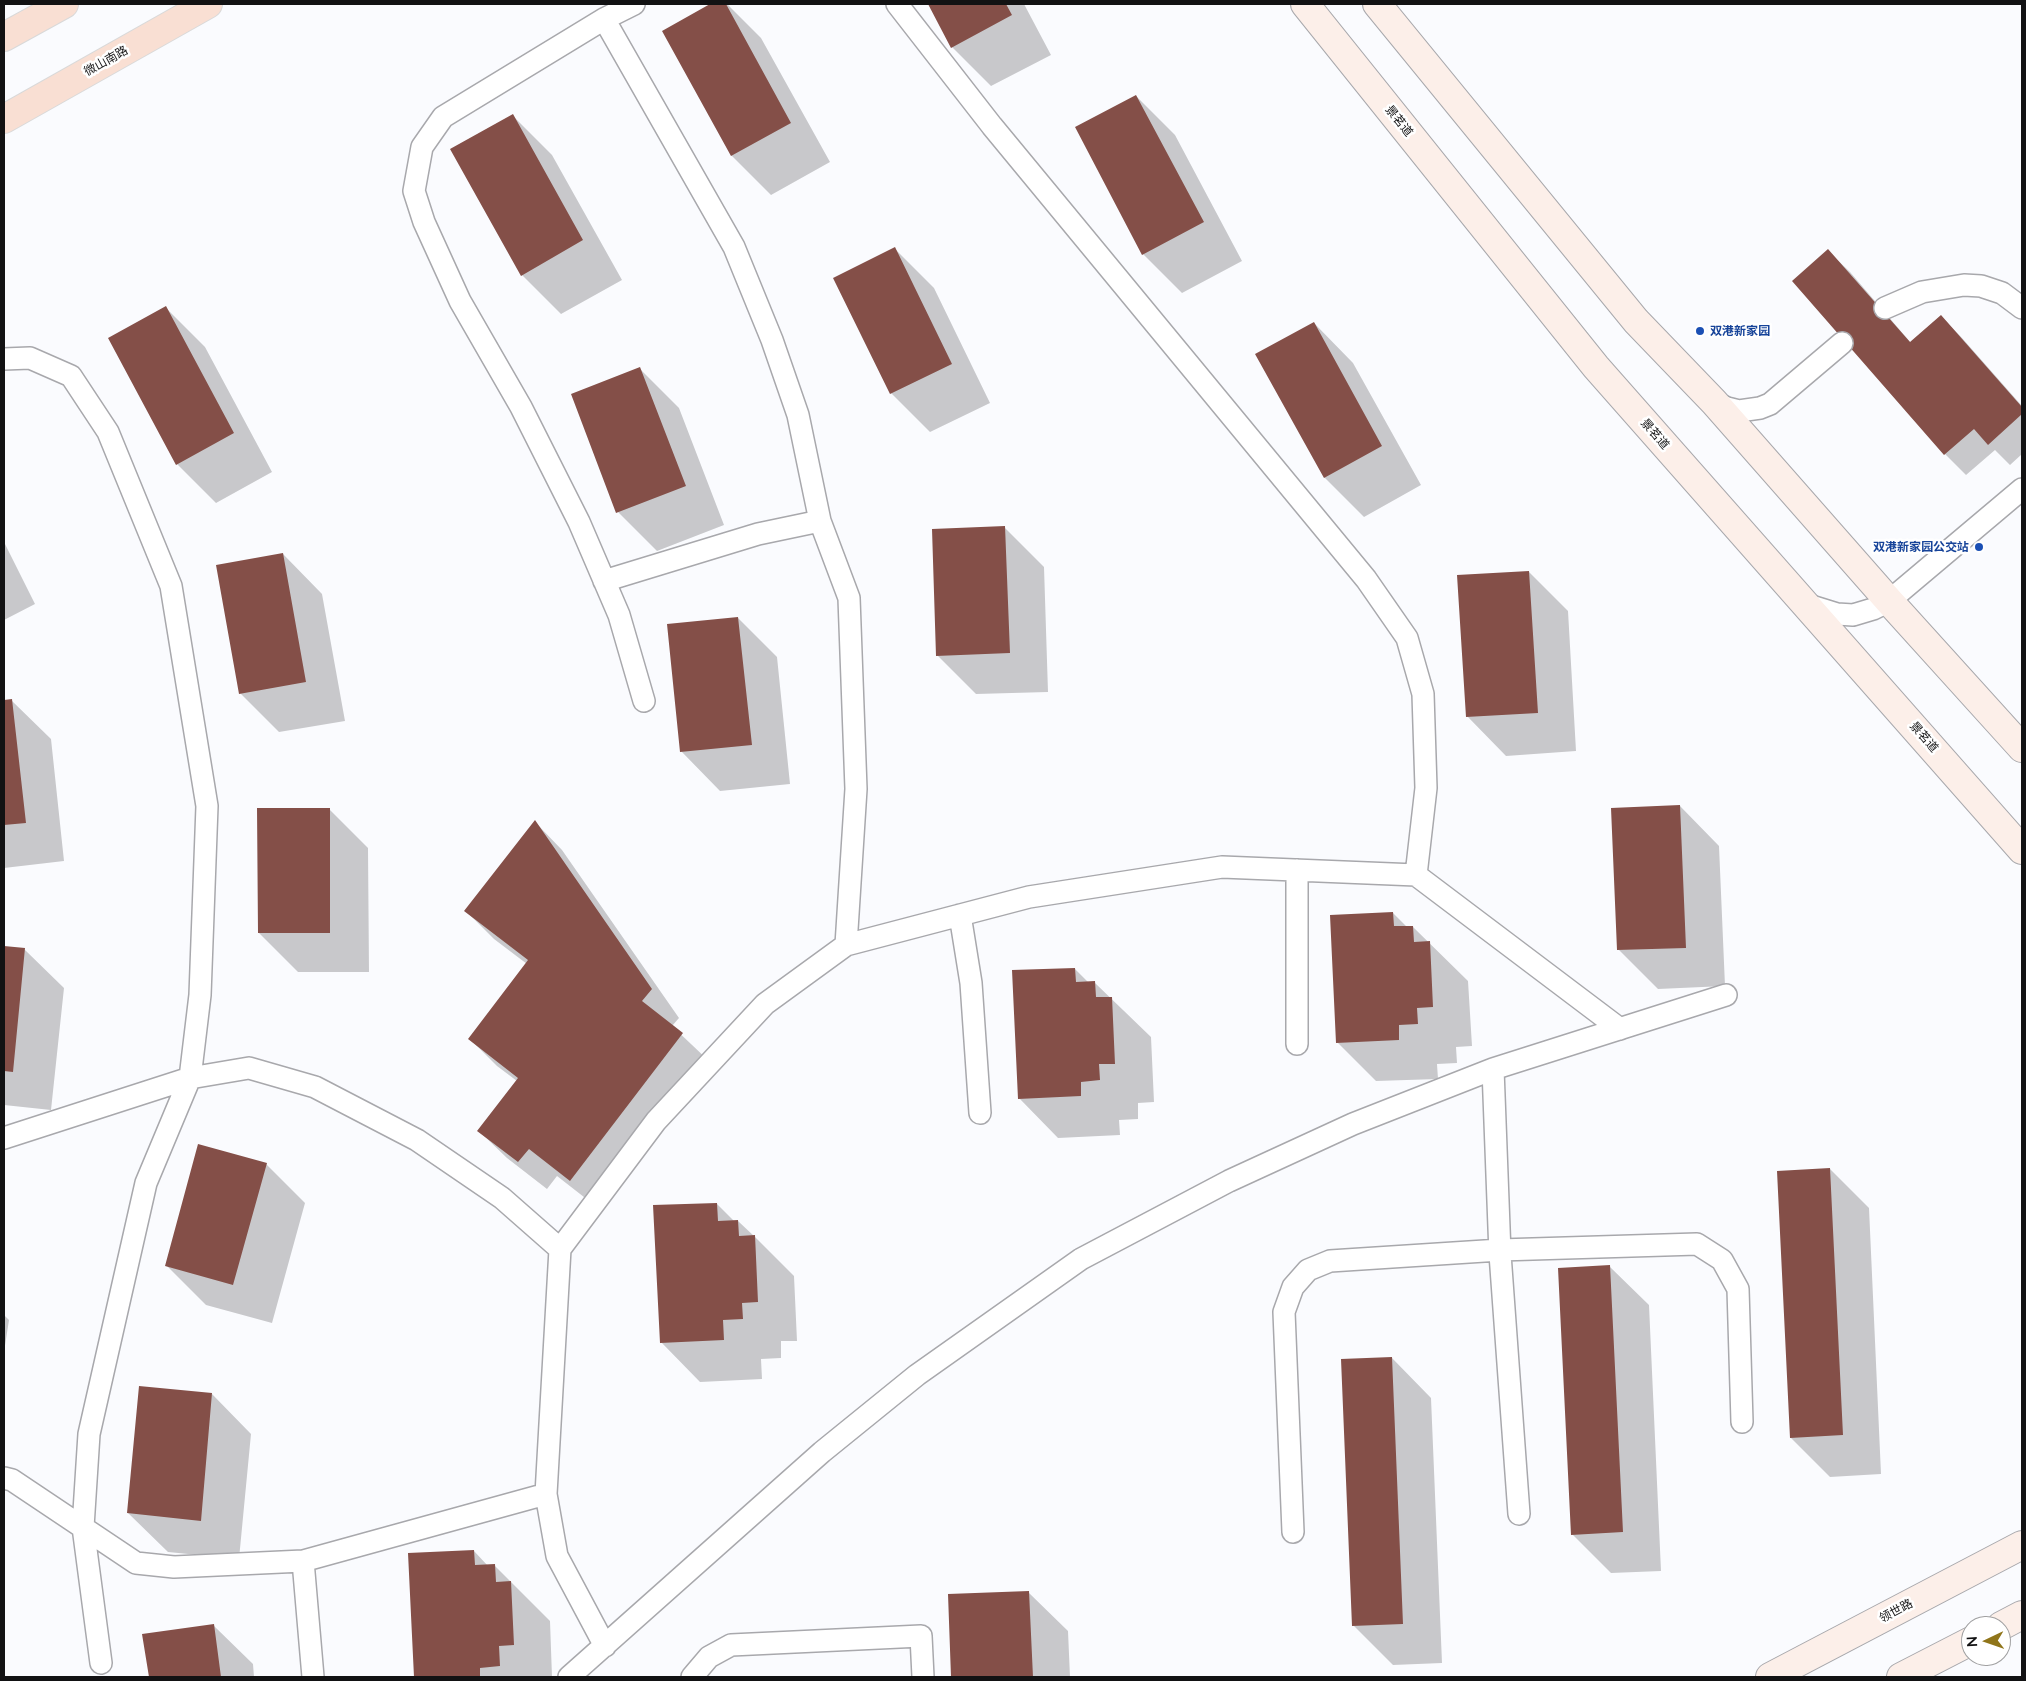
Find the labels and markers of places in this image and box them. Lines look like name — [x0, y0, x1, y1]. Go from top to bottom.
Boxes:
place label: 双港新家园 — [1710, 324, 1770, 338]
marker: 双港新家园 — [1694, 325, 1706, 337]
place label: 双港新家园公交站 — [1873, 540, 1969, 554]
marker: 双港新家园公交站 — [1973, 541, 1985, 553]

